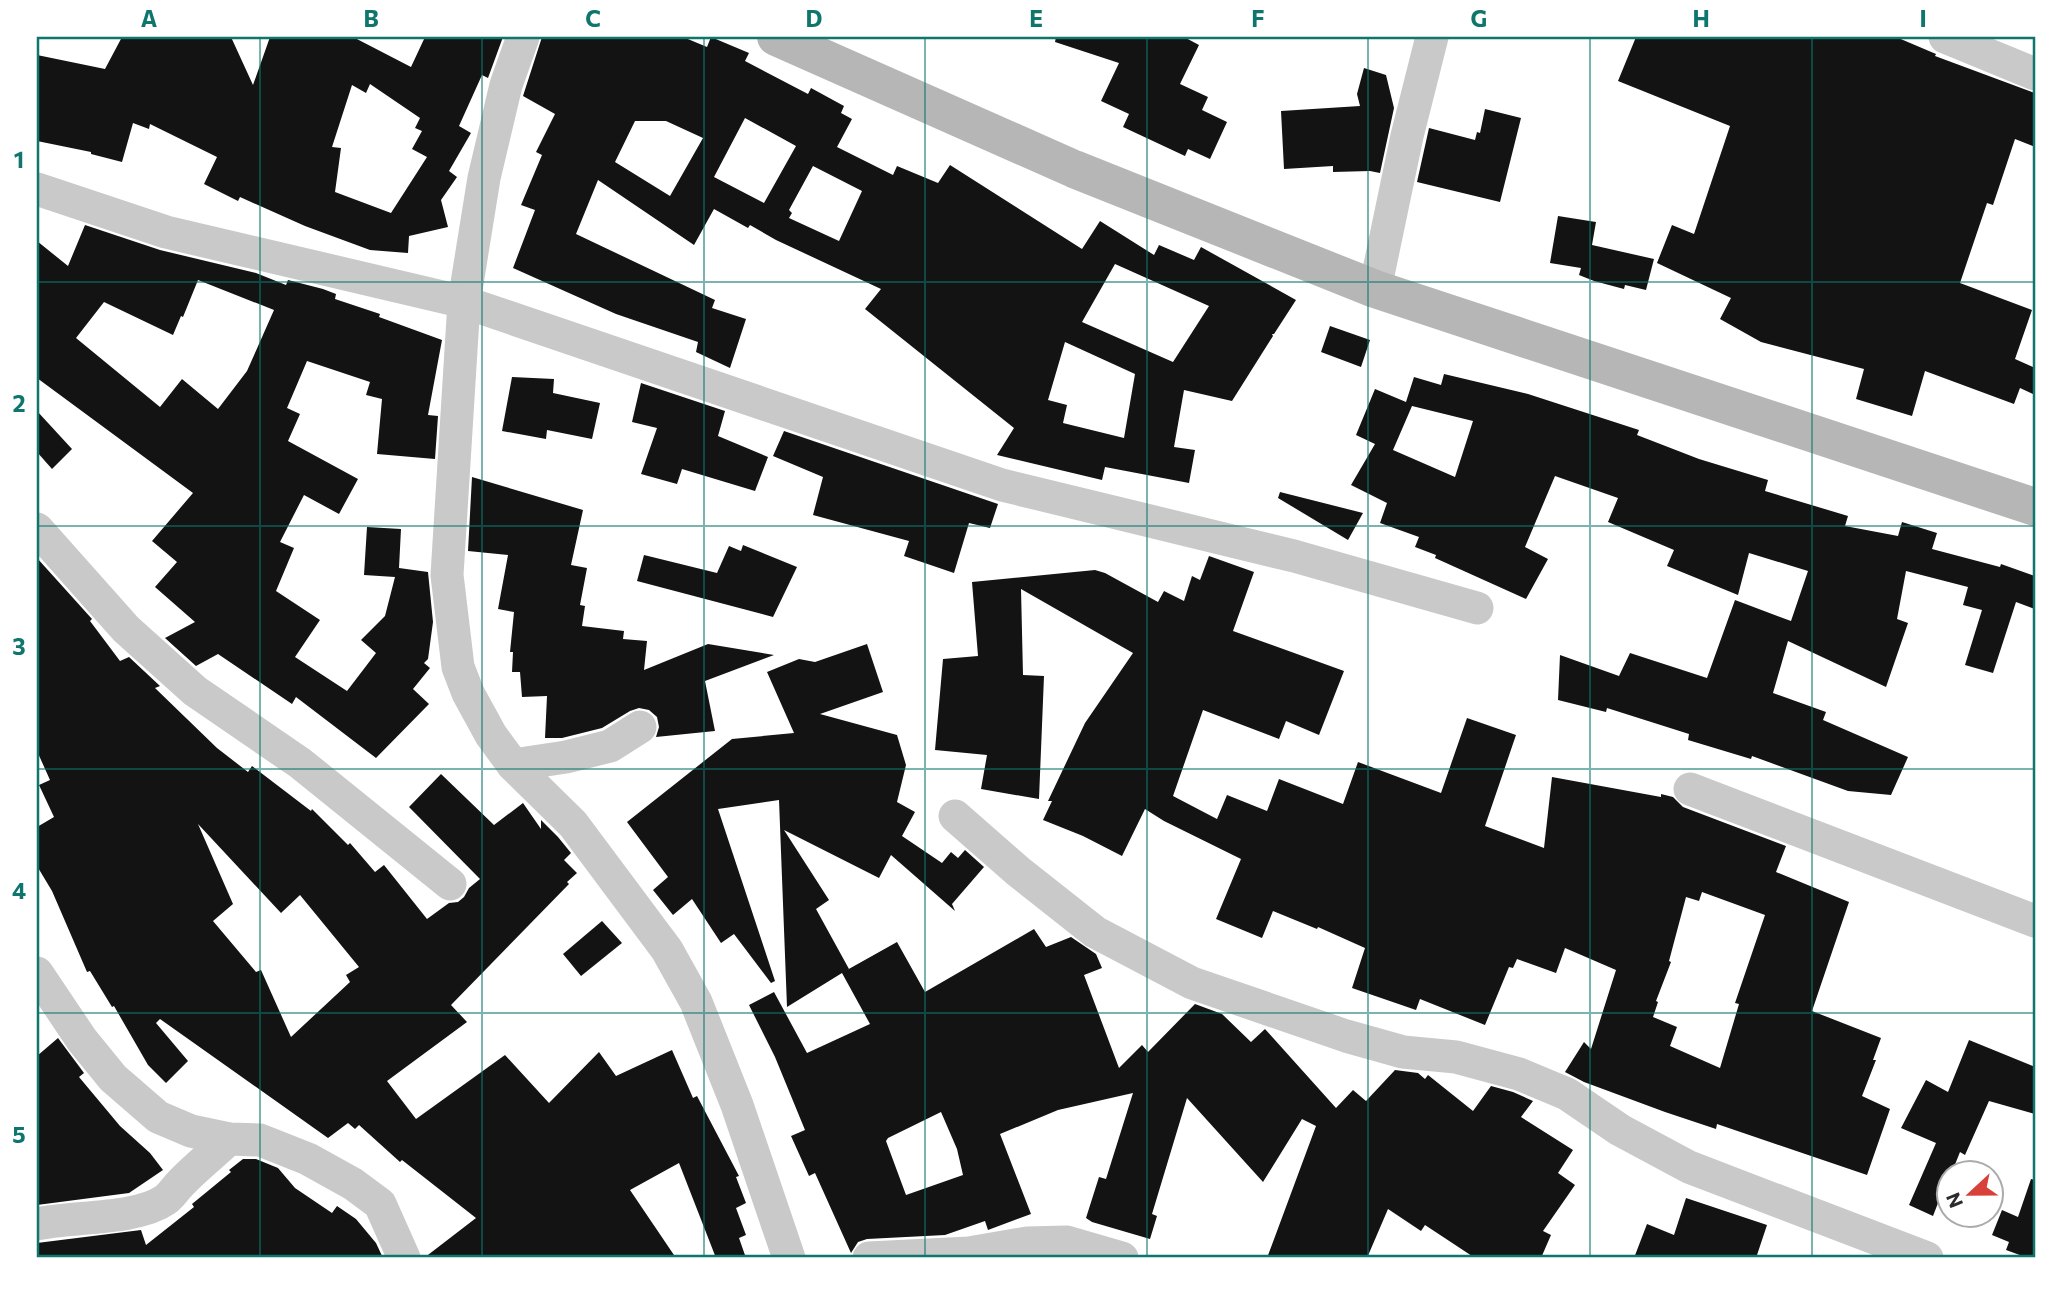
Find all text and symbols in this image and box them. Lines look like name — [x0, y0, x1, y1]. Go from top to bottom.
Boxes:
text: A — [141, 4, 158, 32]
text: B — [363, 4, 379, 32]
text: C — [585, 4, 601, 32]
text: D — [806, 4, 823, 32]
text: E — [1029, 4, 1043, 32]
text: F — [1251, 4, 1265, 32]
text: G — [1471, 4, 1487, 32]
text: H — [1692, 4, 1710, 32]
text: I — [1919, 4, 1927, 32]
text: 1 — [14, 145, 24, 173]
text: 2 — [12, 389, 26, 417]
text: 3 — [12, 632, 26, 660]
text: 4 — [12, 876, 26, 904]
text: 5 — [12, 1120, 26, 1148]
north arrow — [1936, 1158, 2006, 1228]
text: N — [1940, 1190, 1967, 1211]

